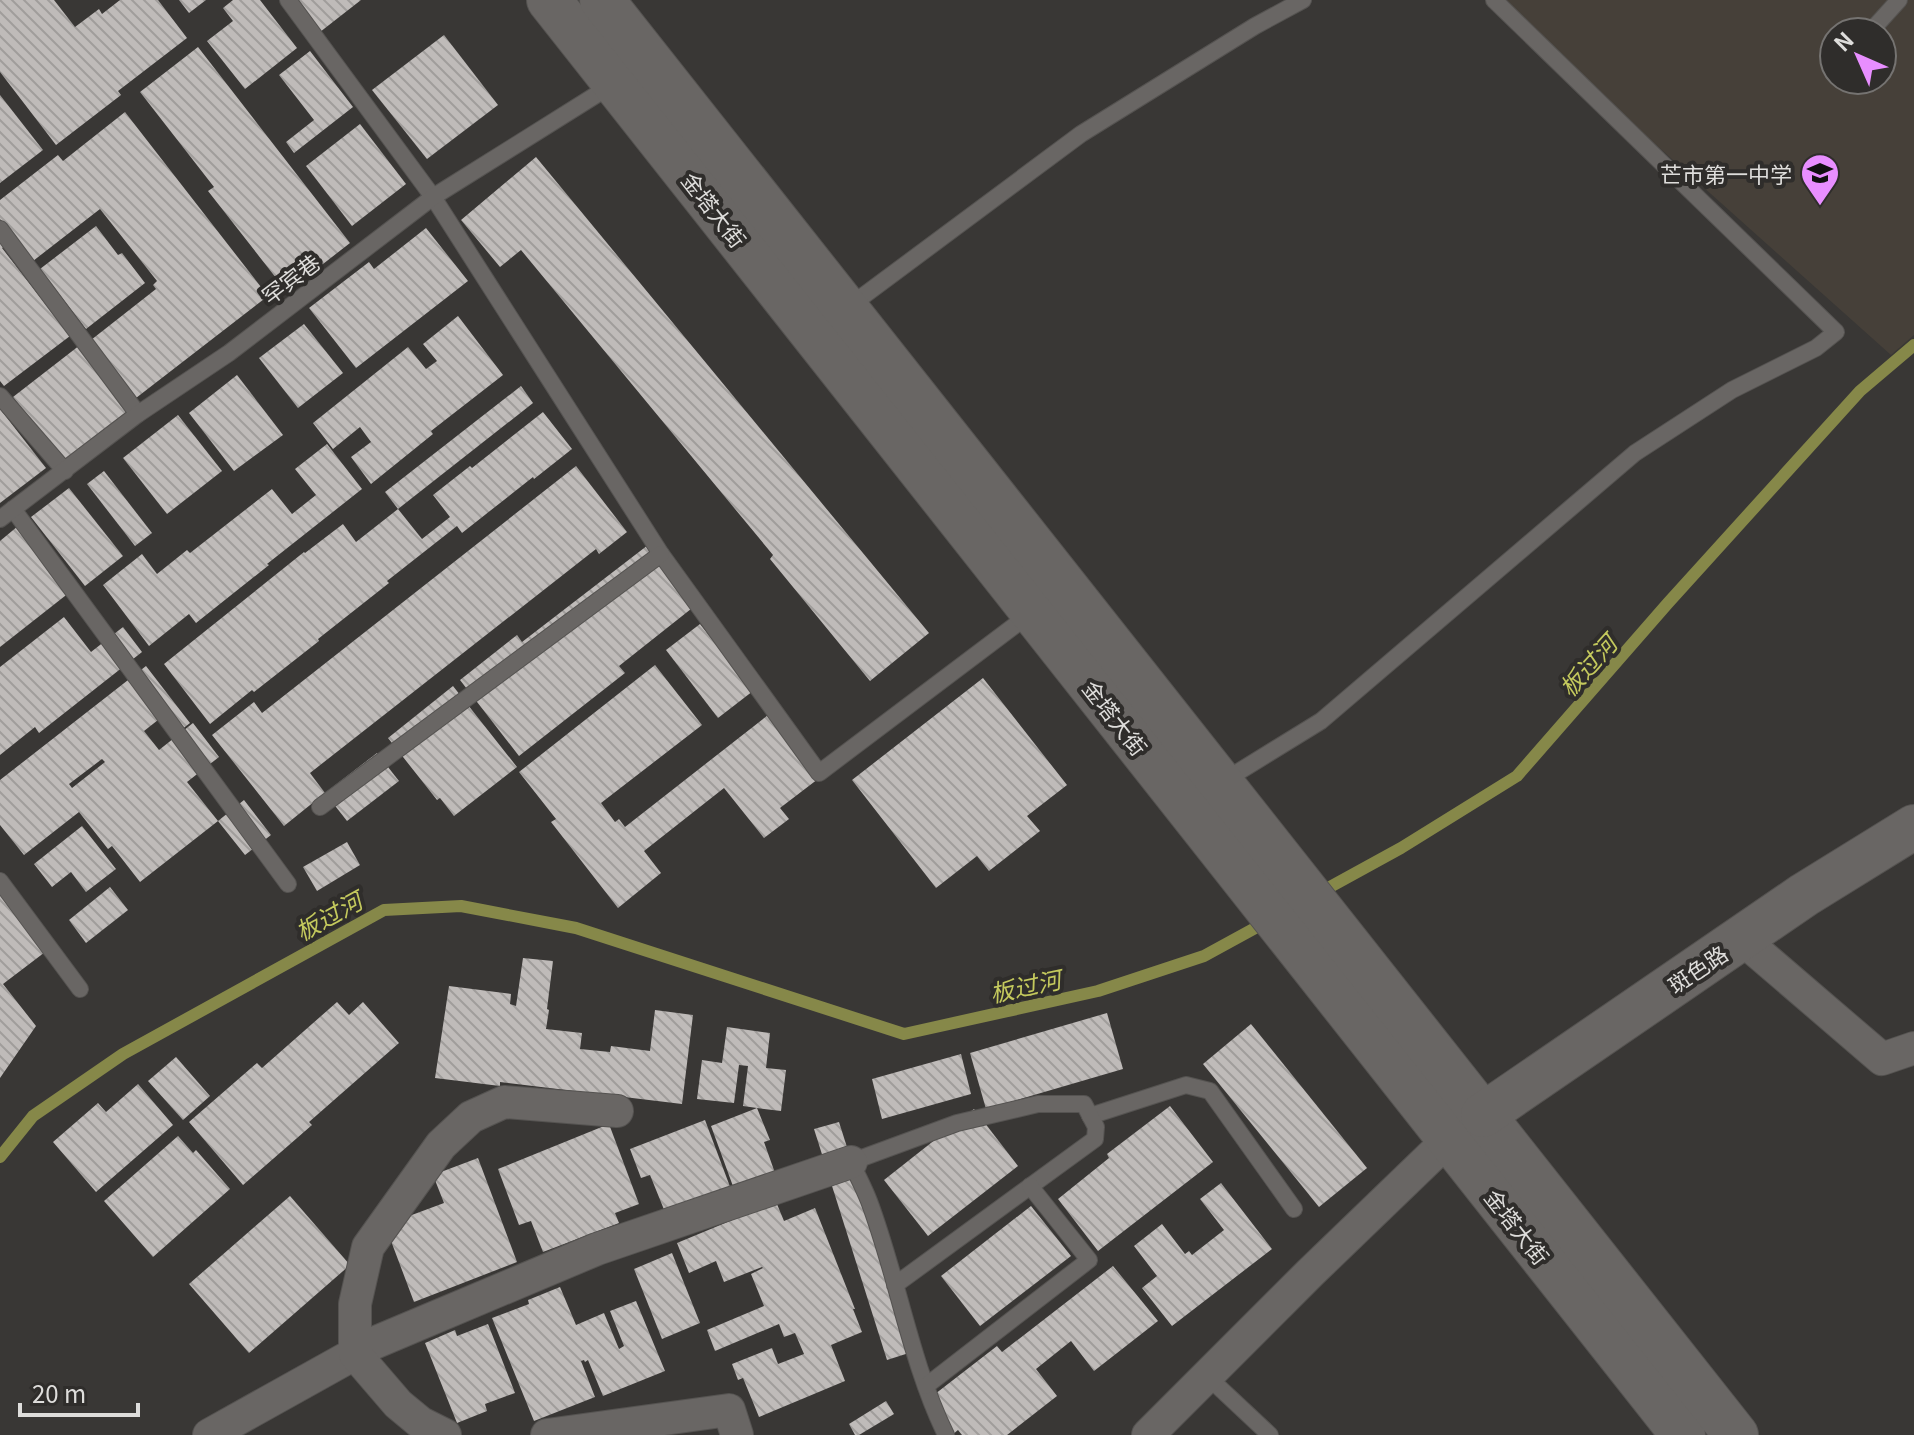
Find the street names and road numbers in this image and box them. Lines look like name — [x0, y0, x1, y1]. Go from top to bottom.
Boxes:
street label: 金塔大街 — [675, 164, 755, 254]
street label: 罕宾巷 — [254, 245, 326, 311]
street label: 金塔大街 — [1076, 672, 1156, 762]
street label: 斑色路 — [1661, 936, 1733, 1000]
street label: 金塔大街 — [1478, 1181, 1558, 1271]

